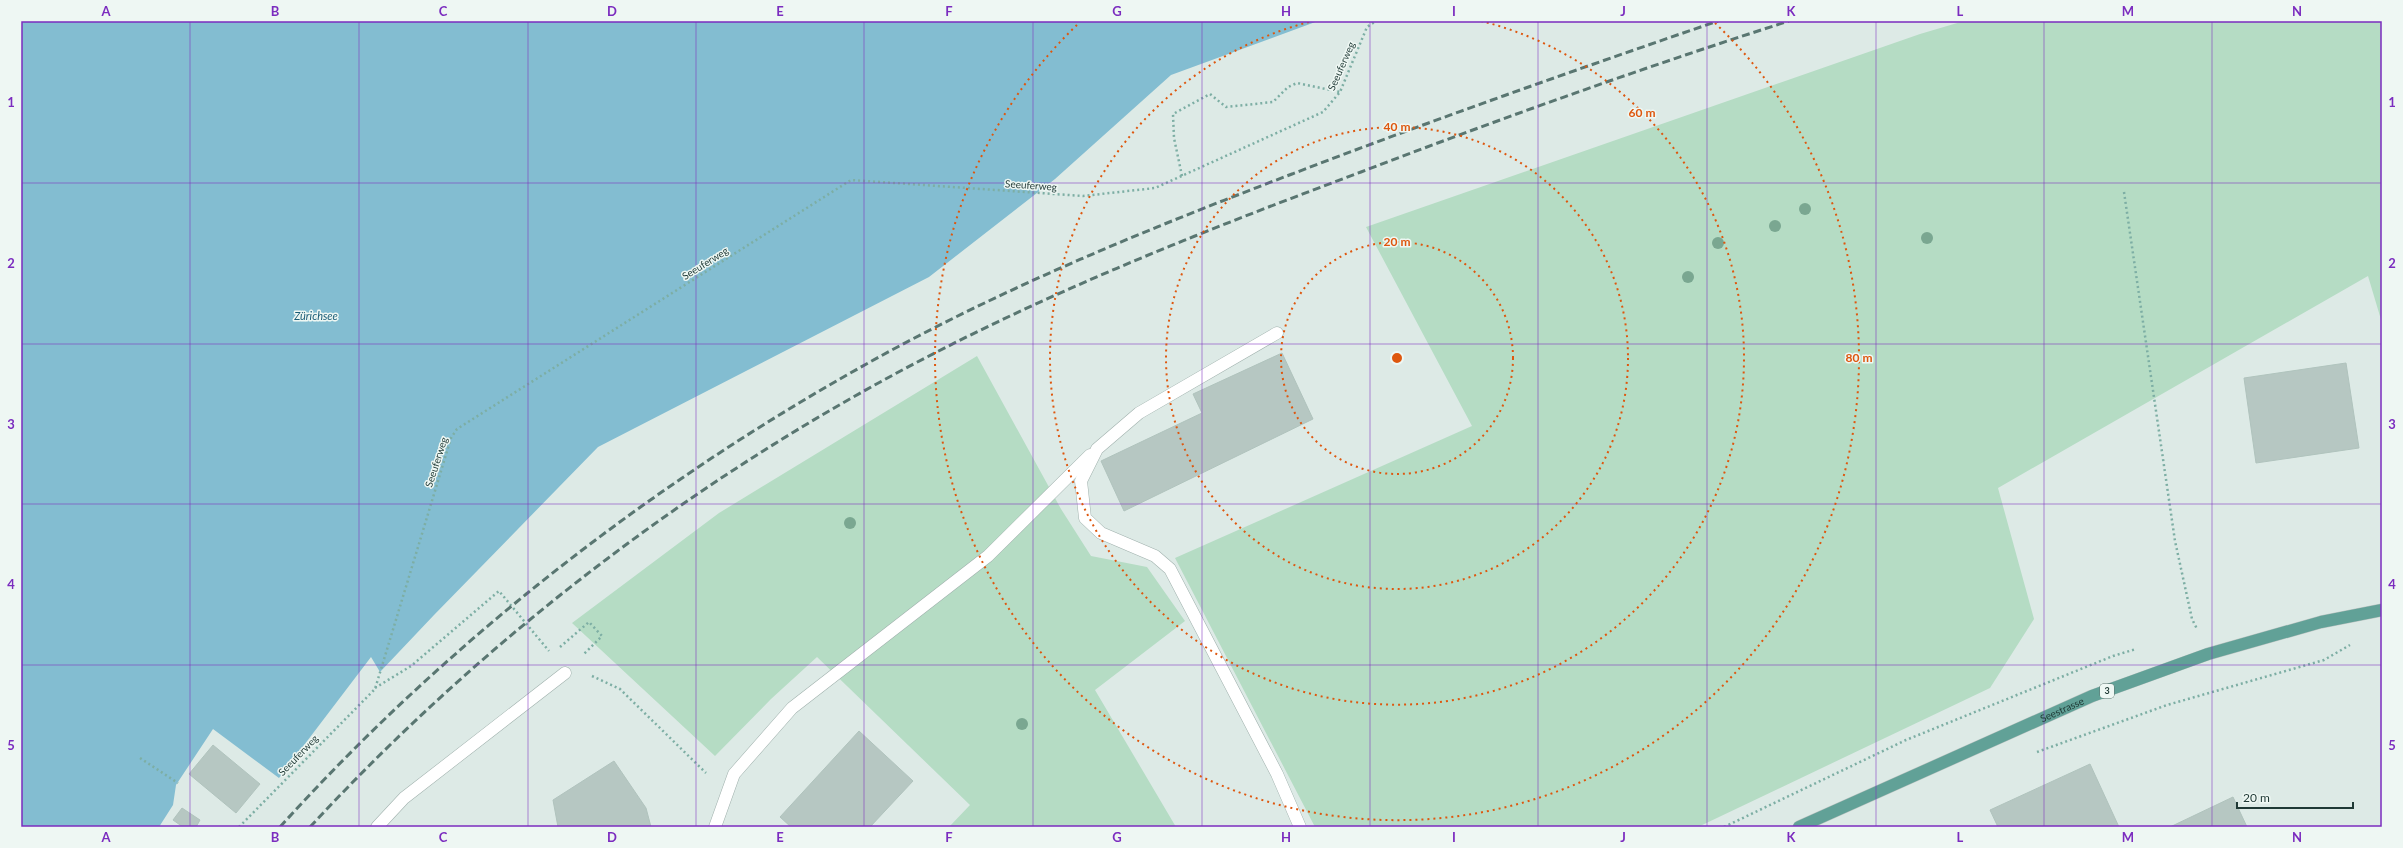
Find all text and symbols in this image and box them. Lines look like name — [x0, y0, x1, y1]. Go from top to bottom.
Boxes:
text: A — [100, 3, 111, 19]
text: B — [271, 3, 280, 19]
text: C — [439, 3, 448, 19]
text: D — [607, 3, 617, 19]
text: E — [776, 3, 784, 19]
text: F — [945, 3, 953, 19]
text: G — [1112, 3, 1122, 19]
text: H — [1281, 3, 1291, 19]
text: I — [1452, 3, 1456, 19]
text: J — [1620, 3, 1626, 19]
text: K — [1787, 3, 1797, 19]
text: L — [1957, 3, 1964, 19]
text: M — [2122, 3, 2134, 19]
text: N — [2292, 3, 2302, 19]
street label: Seeuferweg — [1325, 40, 1357, 92]
text: 1 — [7, 94, 15, 110]
text: 1 — [2388, 94, 2396, 110]
text: 60 m — [1629, 105, 1655, 120]
text: 40 m — [1384, 119, 1410, 134]
street label: Seeuferweg — [1005, 177, 1057, 193]
text: 20 m — [1384, 234, 1410, 249]
street label: Seeuferweg — [680, 244, 730, 282]
text: 2 — [7, 255, 15, 271]
text: 2 — [2388, 255, 2396, 271]
water label: Zürichsee — [293, 309, 338, 322]
text: 80 m — [1846, 350, 1872, 365]
centre of rings — [1390, 351, 1404, 365]
text: 3 — [7, 416, 15, 432]
text: 3 — [2388, 416, 2396, 432]
street label: Seeuferweg — [422, 435, 450, 489]
text: 4 — [7, 576, 15, 592]
text: 4 — [2388, 576, 2396, 592]
road number: 3 — [2100, 684, 2114, 698]
street label: Seestrasse — [2038, 694, 2086, 724]
street label: Seeuferweg — [276, 732, 320, 778]
text: 5 — [7, 737, 15, 753]
text: 5 — [2388, 737, 2396, 753]
scale bar — [2237, 784, 2353, 810]
text: 20 m — [2243, 790, 2270, 805]
text: A — [100, 829, 111, 845]
text: B — [271, 829, 280, 845]
text: C — [439, 829, 448, 845]
text: D — [607, 829, 617, 845]
text: E — [776, 829, 784, 845]
text: F — [945, 829, 953, 845]
text: G — [1112, 829, 1122, 845]
text: H — [1281, 829, 1291, 845]
text: I — [1452, 829, 1456, 845]
text: J — [1620, 829, 1626, 845]
text: K — [1787, 829, 1797, 845]
text: L — [1957, 829, 1964, 845]
text: M — [2122, 829, 2134, 845]
text: N — [2292, 829, 2302, 845]

